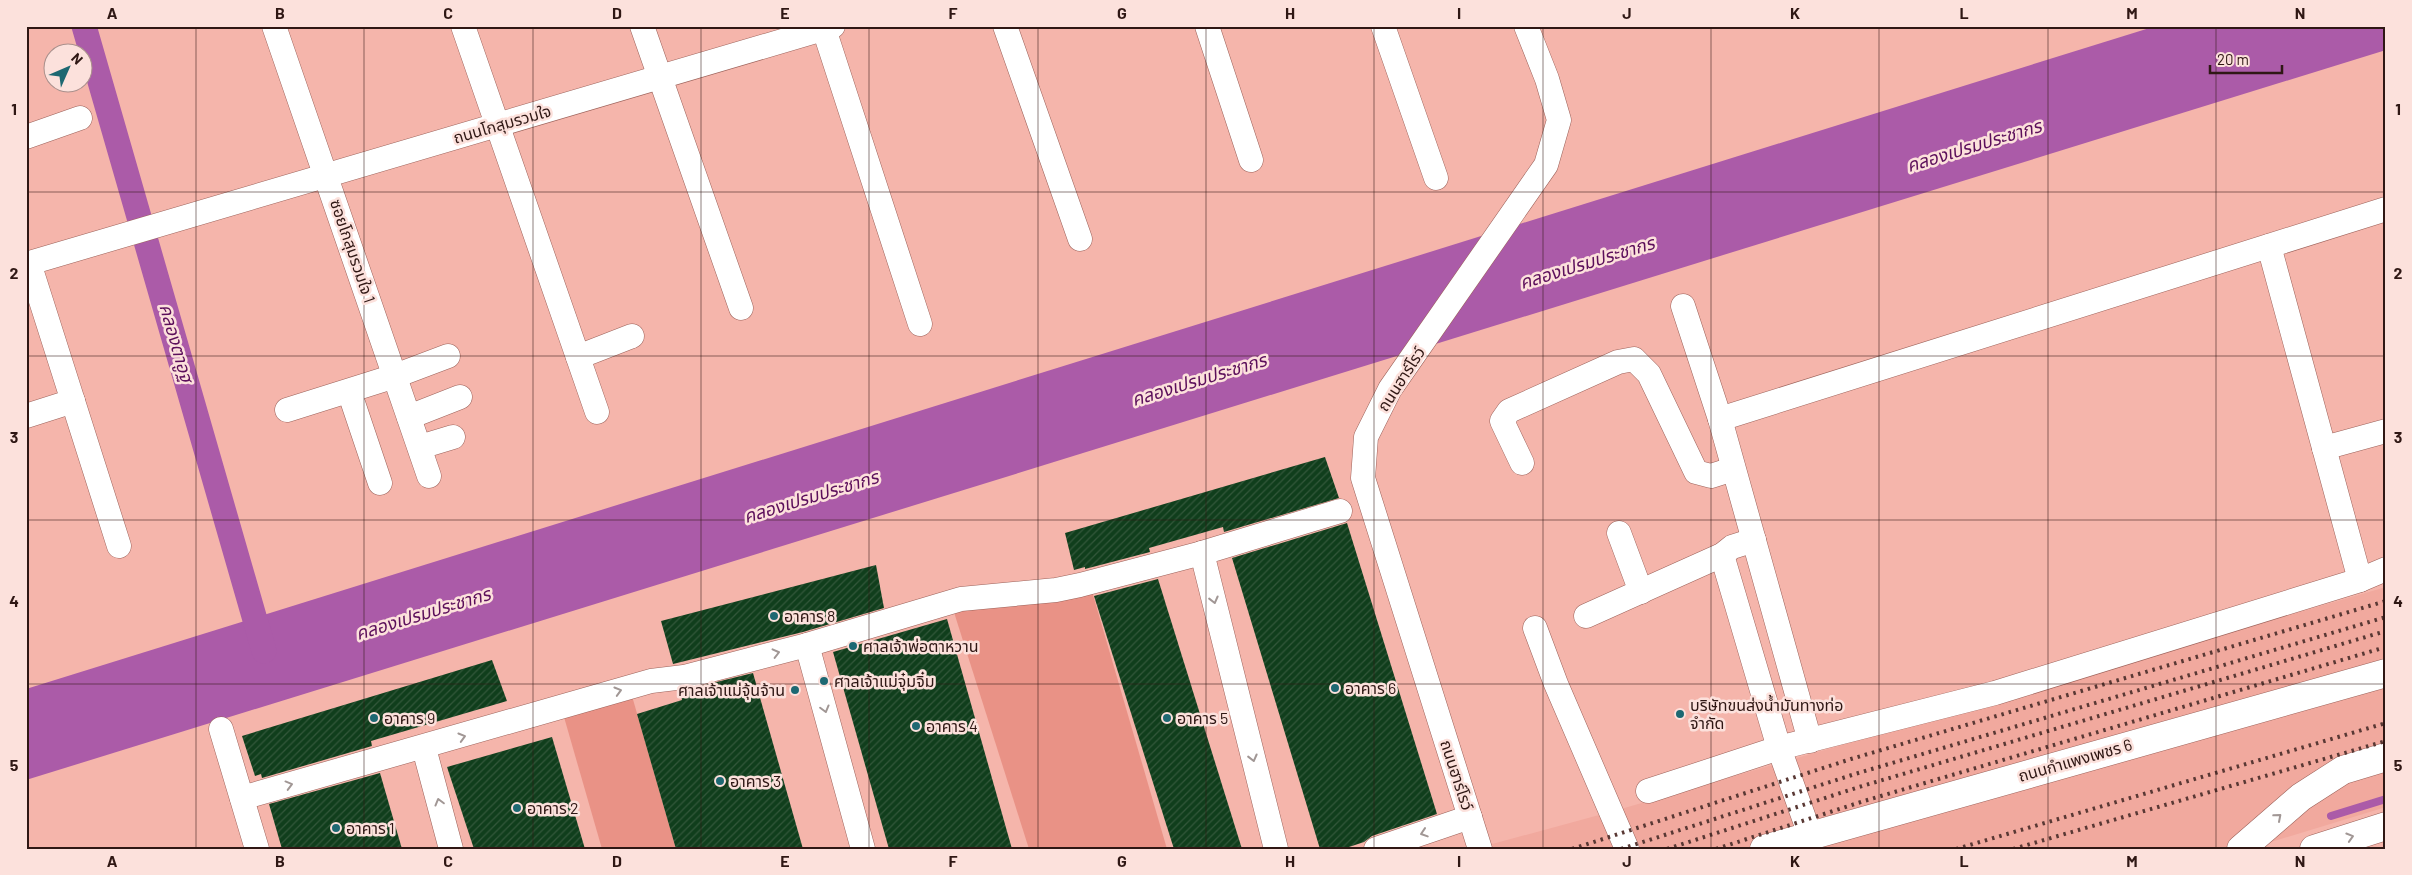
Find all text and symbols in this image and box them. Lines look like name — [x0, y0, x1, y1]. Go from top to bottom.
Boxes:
text: A — [107, 3, 118, 22]
text: B — [275, 3, 285, 22]
text: C — [443, 3, 453, 22]
text: D — [612, 3, 622, 22]
text: E — [780, 3, 790, 22]
text: F — [949, 3, 958, 22]
text: G — [1117, 3, 1127, 22]
text: H — [1285, 3, 1295, 22]
text: I — [1457, 3, 1461, 22]
text: J — [1622, 3, 1632, 22]
text: K — [1790, 3, 1800, 22]
text: L — [1959, 3, 1969, 22]
text: M — [2126, 3, 2138, 22]
text: N — [2295, 3, 2305, 22]
north arrow — [42, 42, 92, 92]
scale bar — [2210, 42, 2282, 74]
text: N — [68, 49, 87, 68]
text: 20 m — [2217, 50, 2249, 68]
text: 1 — [11, 99, 17, 118]
text: 1 — [2395, 99, 2401, 118]
street label: ถนนโกสุมรวมใจ — [451, 100, 553, 148]
water label: คลองเปรมประชากร — [1904, 114, 2045, 176]
street label: ซอยโกสุมรวมใจ 1 — [326, 197, 380, 305]
water label: คลองเปรมประชากร — [1517, 231, 1658, 293]
text: 2 — [10, 263, 19, 282]
text: 2 — [2394, 263, 2403, 282]
water label: คลองตาอูฐ — [154, 301, 199, 387]
street label: ถนนฮาร์โรว์ — [1373, 343, 1429, 415]
water label: คลองเปรมประชากร — [1129, 348, 1270, 410]
text: 3 — [10, 427, 18, 446]
text: 3 — [2394, 427, 2402, 446]
water label: คลองเปรมประชากร — [741, 465, 882, 527]
water label: คลองเปรมประชากร — [353, 582, 494, 644]
text: 4 — [9, 591, 19, 610]
text: 4 — [2393, 591, 2403, 610]
one-way arrow — [1208, 596, 1219, 605]
place label: อาคาร 8 — [784, 606, 835, 625]
marker: อาคาร 8 — [768, 610, 780, 622]
place label: ศาลเจ้าพ่อตาหวาน — [863, 636, 979, 655]
marker: ศาลเจ้าพ่อตาหวาน — [847, 640, 859, 652]
one-way arrow — [771, 649, 779, 659]
place label: ศาลเจ้าแม่จุ๋มจิ๋ม — [834, 671, 935, 691]
marker: ศาลเจ้าแม่จุ๋มจิ๋ม — [818, 675, 830, 687]
place label: อาคาร 6 — [1345, 678, 1396, 697]
place label: ศาลเจ้าแม่จุ้นจ้าน — [678, 680, 785, 700]
marker: อาคาร 6 — [1329, 682, 1341, 694]
marker: ศาลเจ้าแม่จุ้นจ้าน — [789, 684, 801, 696]
one-way arrow — [613, 686, 621, 696]
place label: บริษัทขนส่งน้ำมันทางท่อ จำกัด — [1690, 694, 1843, 732]
one-way arrow — [819, 705, 829, 713]
place label: อาคาร 9 — [384, 708, 435, 727]
place label: อาคาร 5 — [1177, 708, 1228, 727]
marker: บริษัทขนส่งน้ำมันทางท่อ จำกัด — [1674, 708, 1686, 720]
marker: อาคาร 9 — [368, 712, 380, 724]
marker: อาคาร 5 — [1161, 712, 1173, 724]
place label: อาคาร 4 — [926, 716, 978, 735]
marker: อาคาร 4 — [910, 720, 922, 732]
one-way arrow — [457, 732, 465, 742]
street label: ถนนกำแพงเพชร 6 — [2016, 734, 2134, 785]
street label: ถนนฮาร์โรว์ — [1437, 737, 1478, 813]
one-way arrow — [1247, 753, 1258, 762]
text: 5 — [10, 755, 19, 774]
text: 5 — [2394, 755, 2403, 774]
place label: อาคาร 3 — [730, 771, 781, 790]
marker: อาคาร 3 — [714, 775, 726, 787]
one-way arrow — [284, 781, 292, 791]
one-way arrow — [434, 798, 444, 806]
place label: อาคาร 2 — [527, 798, 579, 817]
marker: อาคาร 2 — [511, 802, 523, 814]
one-way arrow — [2272, 814, 2281, 823]
place label: อาคาร 1 — [346, 818, 395, 837]
marker: อาคาร 1 — [330, 822, 342, 834]
one-way arrow — [1420, 827, 1429, 837]
one-way arrow — [2345, 833, 2353, 843]
text: A — [107, 851, 118, 870]
text: B — [275, 851, 285, 870]
text: C — [443, 851, 453, 870]
text: D — [612, 851, 622, 870]
text: E — [780, 851, 790, 870]
text: F — [949, 851, 958, 870]
text: G — [1117, 851, 1127, 870]
text: H — [1285, 851, 1295, 870]
text: I — [1457, 851, 1461, 870]
text: J — [1622, 851, 1632, 870]
text: K — [1790, 851, 1800, 870]
text: L — [1959, 851, 1969, 870]
text: M — [2126, 851, 2138, 870]
text: N — [2295, 851, 2305, 870]

